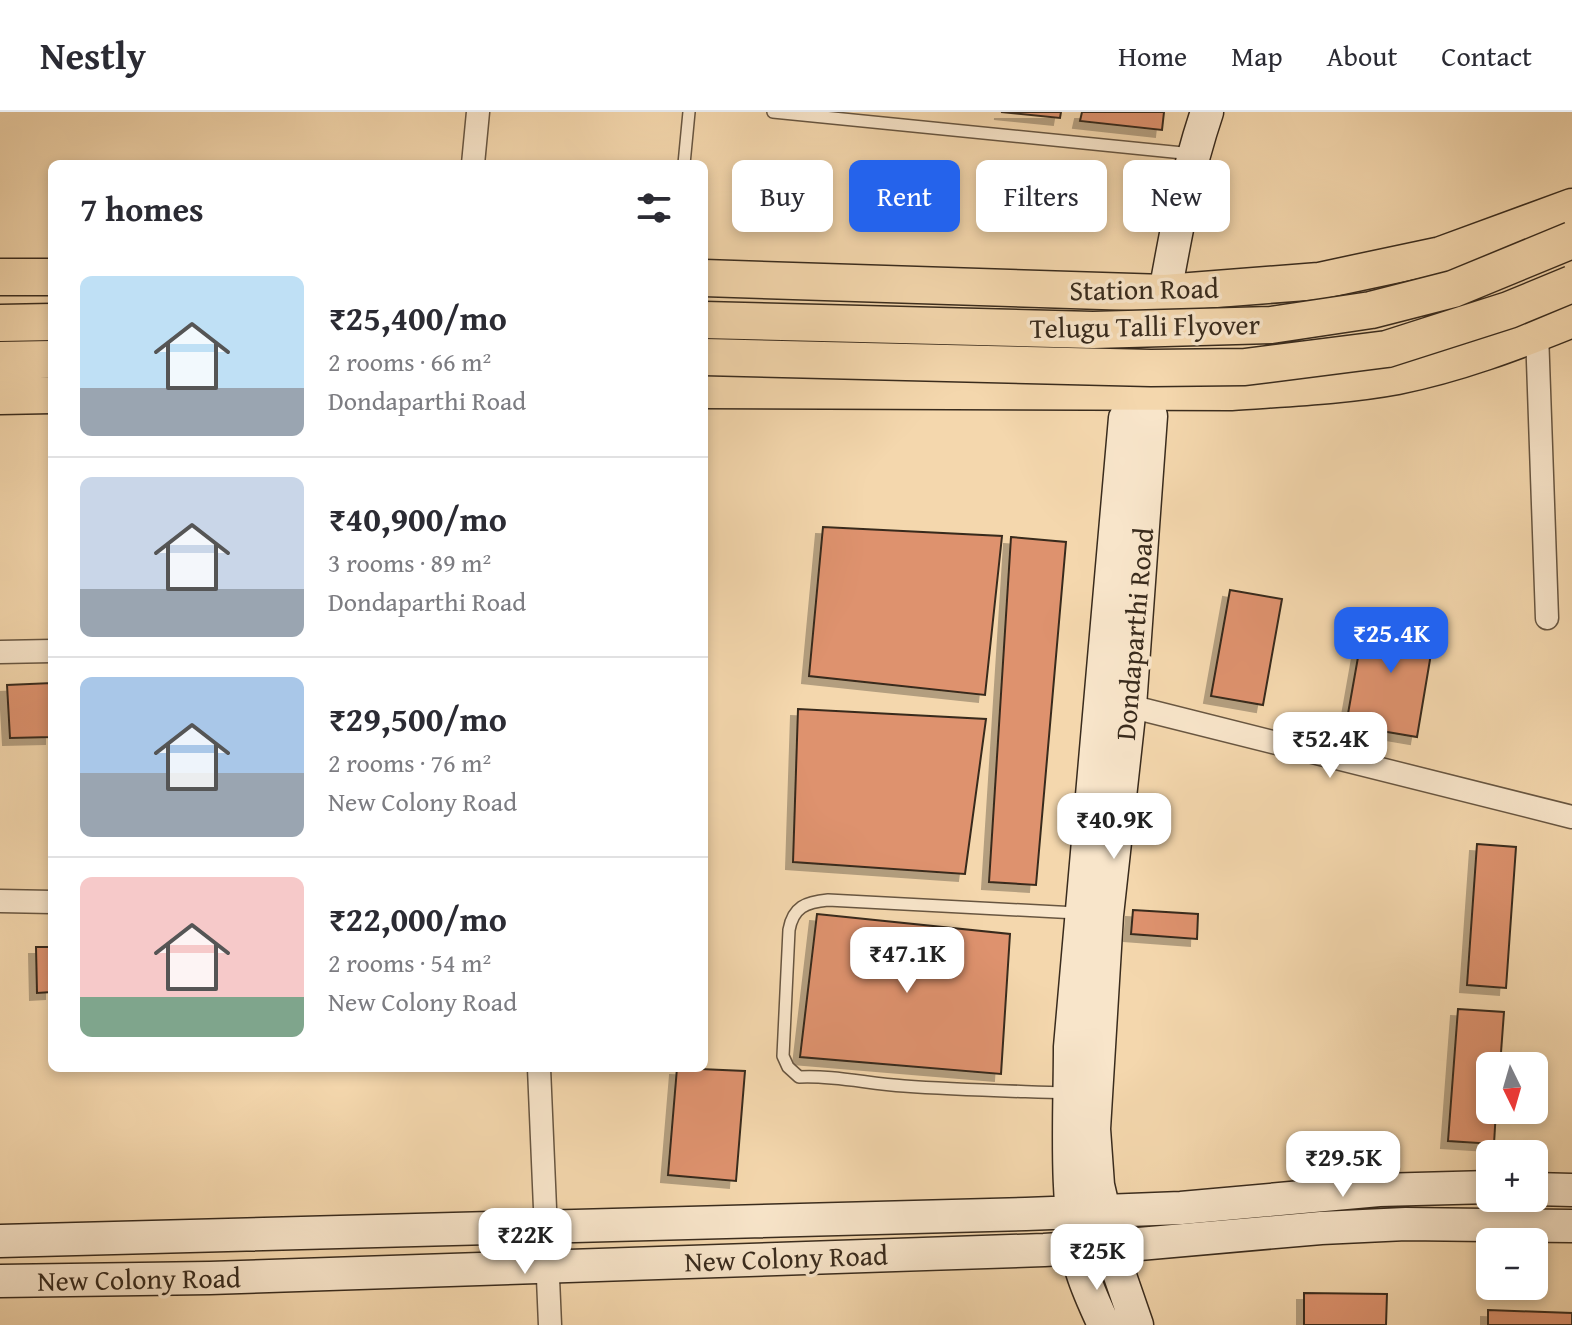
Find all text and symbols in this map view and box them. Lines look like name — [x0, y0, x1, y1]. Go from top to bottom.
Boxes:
text: Nestly — [40, 27, 146, 83]
text: Home — [1118, 35, 1187, 76]
text: Map — [1231, 35, 1283, 76]
text: About — [1327, 35, 1397, 76]
text: Contact — [1441, 35, 1532, 76]
chip: Buy — [732, 160, 833, 232]
chip: Rent — [849, 160, 960, 232]
chip: Filters — [976, 160, 1107, 232]
chip: New — [1123, 160, 1230, 232]
text: 7 homes — [80, 184, 204, 233]
icon: filters — [632, 186, 676, 230]
street label: Station Road — [1069, 267, 1219, 310]
text: ₹25,400/mo — [328, 293, 507, 342]
street label: Telugu Talli Flyover — [1030, 303, 1261, 348]
icon: home — [144, 308, 240, 404]
text: 2 rooms · 66 m² — [328, 342, 491, 381]
text: Dondaparthi Road — [328, 381, 526, 420]
text: ₹40,900/mo — [328, 494, 507, 543]
icon: home — [144, 509, 240, 605]
street label: Dondaparthi Road — [1104, 526, 1163, 742]
text: 3 rooms · 89 m² — [328, 543, 491, 582]
text: Dondaparthi Road — [328, 582, 526, 621]
pin: ₹25.4K — [1326, 607, 1456, 675]
text: ₹25.4K — [1352, 613, 1430, 652]
text: ₹29,500/mo — [328, 694, 507, 743]
icon: home — [144, 709, 240, 805]
pin: ₹52.4K — [1265, 712, 1395, 780]
text: ₹52.4K — [1291, 718, 1369, 757]
text: 2 rooms · 76 m² — [328, 743, 491, 782]
text: New Colony Road — [328, 782, 517, 821]
pin: ₹40.9K — [1049, 793, 1179, 861]
text: ₹40.9K — [1075, 799, 1153, 838]
text: ₹22,000/mo — [328, 894, 507, 943]
icon: home — [144, 909, 240, 1005]
pin: ₹47.1K — [842, 927, 972, 995]
text: ₹47.1K — [868, 933, 946, 972]
text: 2 rooms · 54 m² — [328, 943, 491, 982]
text: New Colony Road — [328, 982, 517, 1021]
north arrow — [1476, 1052, 1548, 1124]
map controls — [1476, 1052, 1548, 1300]
pin: ₹29.5K — [1278, 1131, 1408, 1199]
text: ₹29.5K — [1304, 1137, 1382, 1176]
button: + — [1476, 1140, 1548, 1212]
pin: ₹22K — [478, 1208, 572, 1276]
text: ₹22K — [497, 1214, 553, 1253]
pin: ₹25K — [1050, 1224, 1144, 1292]
button: − — [1476, 1228, 1548, 1300]
text: ₹25K — [1069, 1230, 1125, 1269]
street label: New Colony Road — [684, 1233, 888, 1282]
street label: New Colony Road — [37, 1256, 241, 1301]

